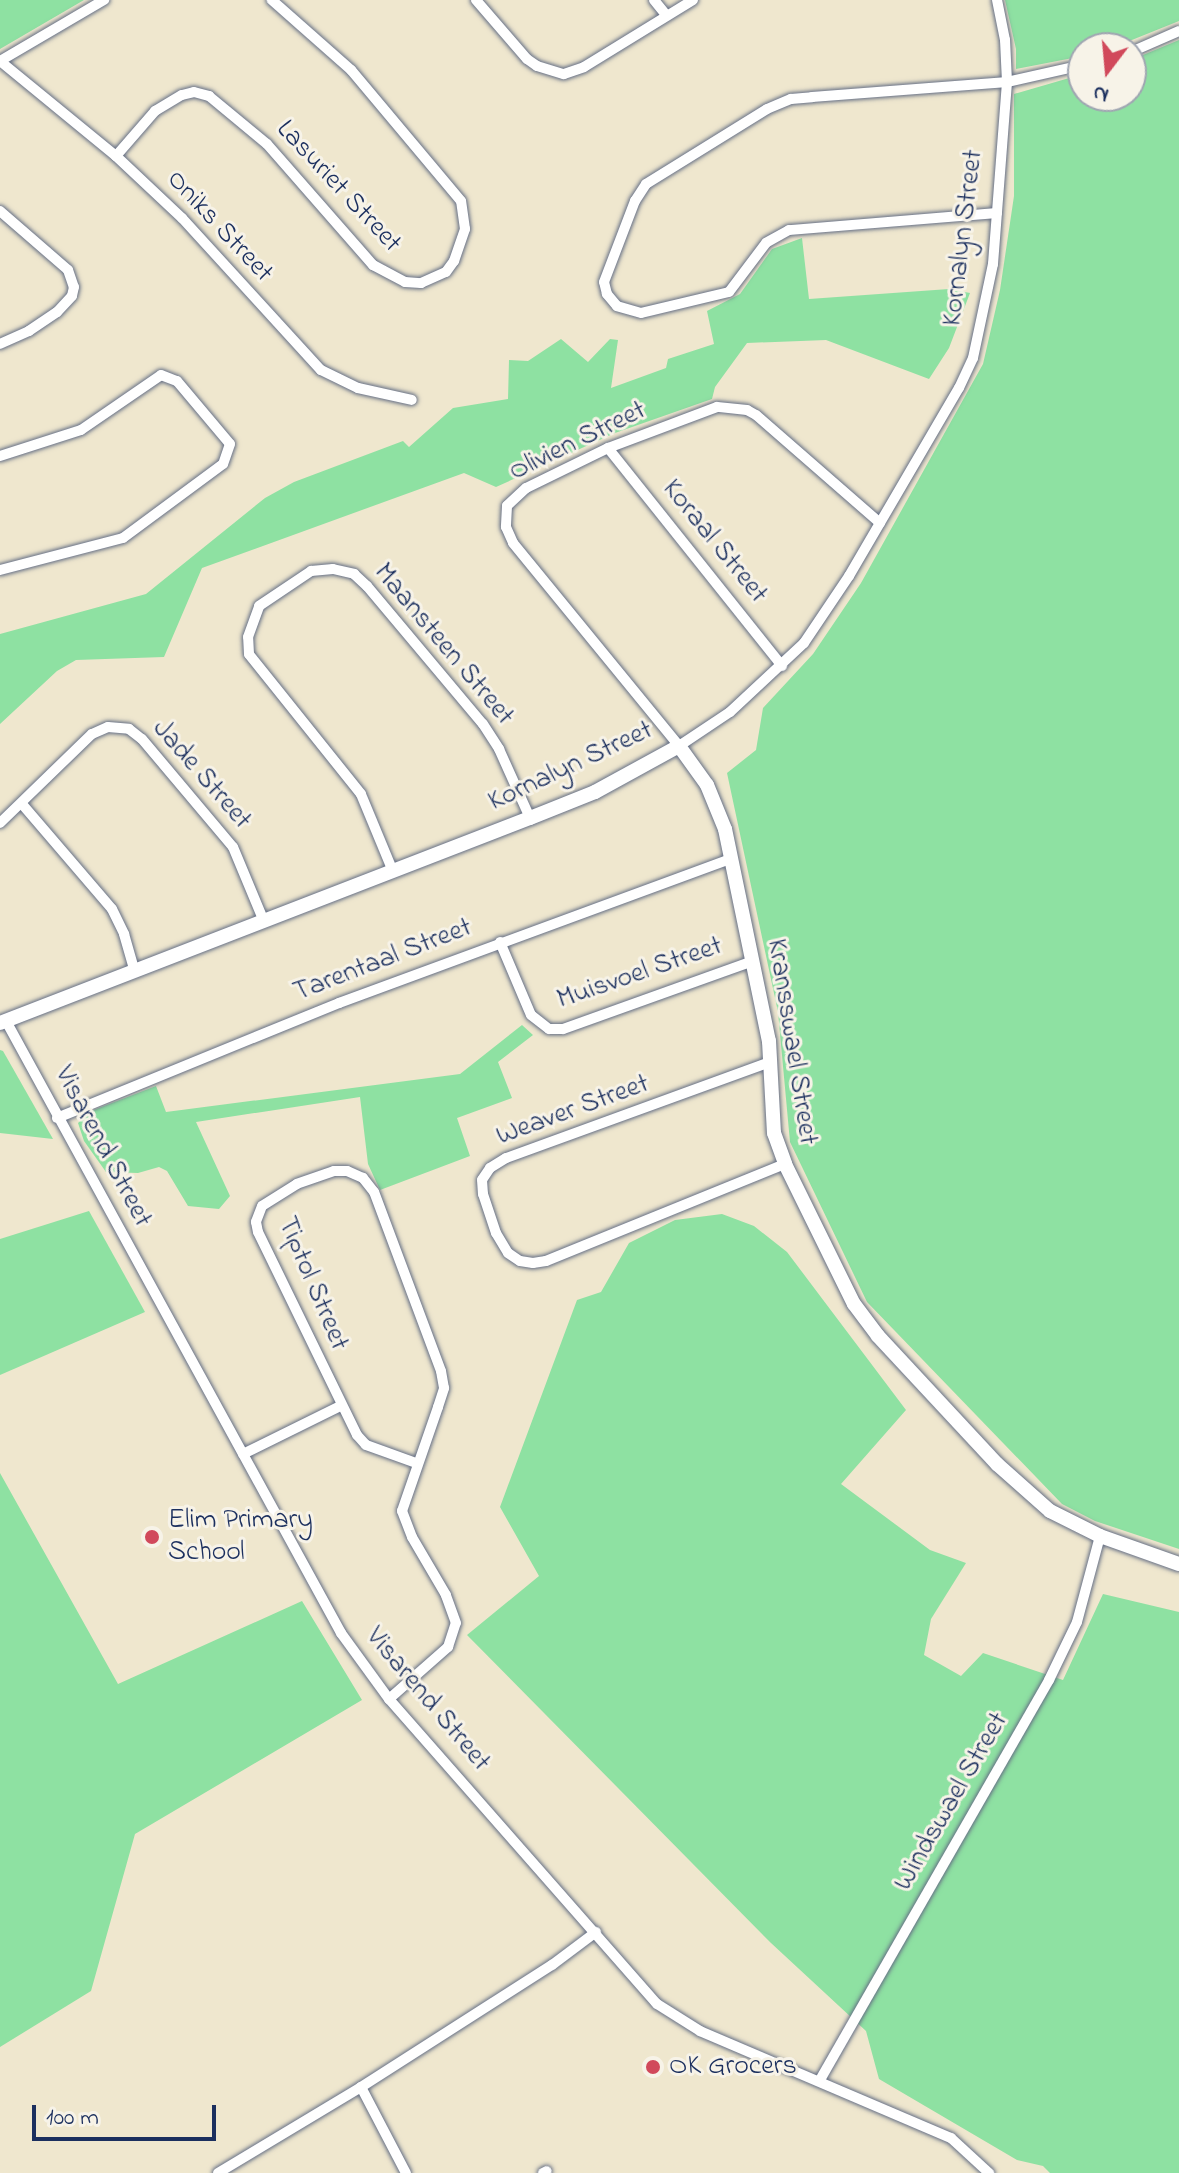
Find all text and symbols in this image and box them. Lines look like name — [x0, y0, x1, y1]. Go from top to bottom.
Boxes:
north arrow — [1067, 32, 1147, 112]
text: N — [1089, 76, 1112, 111]
street label: Lasuriet Street — [268, 114, 408, 260]
street label: Kornalyn Street — [937, 148, 991, 328]
street label: Oniks Street — [159, 164, 279, 290]
street label: Olivien Street — [504, 394, 652, 490]
street label: Koraal Street — [654, 473, 774, 611]
street label: Maansteen Street — [365, 557, 521, 733]
street label: Jade Street — [144, 713, 258, 837]
street label: Kornalyn Street — [484, 714, 658, 820]
street label: Tarentaal Street — [289, 912, 477, 1010]
street label: Muisvoel Street — [553, 930, 727, 1018]
street label: Kransswael Street — [758, 937, 824, 1147]
street label: Visarend Street — [46, 1061, 158, 1233]
street label: Weaver Street — [492, 1068, 654, 1154]
street label: Tiptol Street — [269, 1212, 355, 1356]
place label: Elim Primary School — [168, 1504, 313, 1570]
marker: Elim Primary School — [143, 1528, 161, 1546]
street label: Visarend Street — [357, 1621, 497, 1779]
street label: Windswael Street — [887, 1707, 1017, 1897]
place label: OK Grocers — [669, 2050, 797, 2084]
marker: OK Grocers — [644, 2058, 662, 2076]
scale bar — [36, 2089, 220, 2139]
text: 100 m — [46, 2101, 99, 2136]

